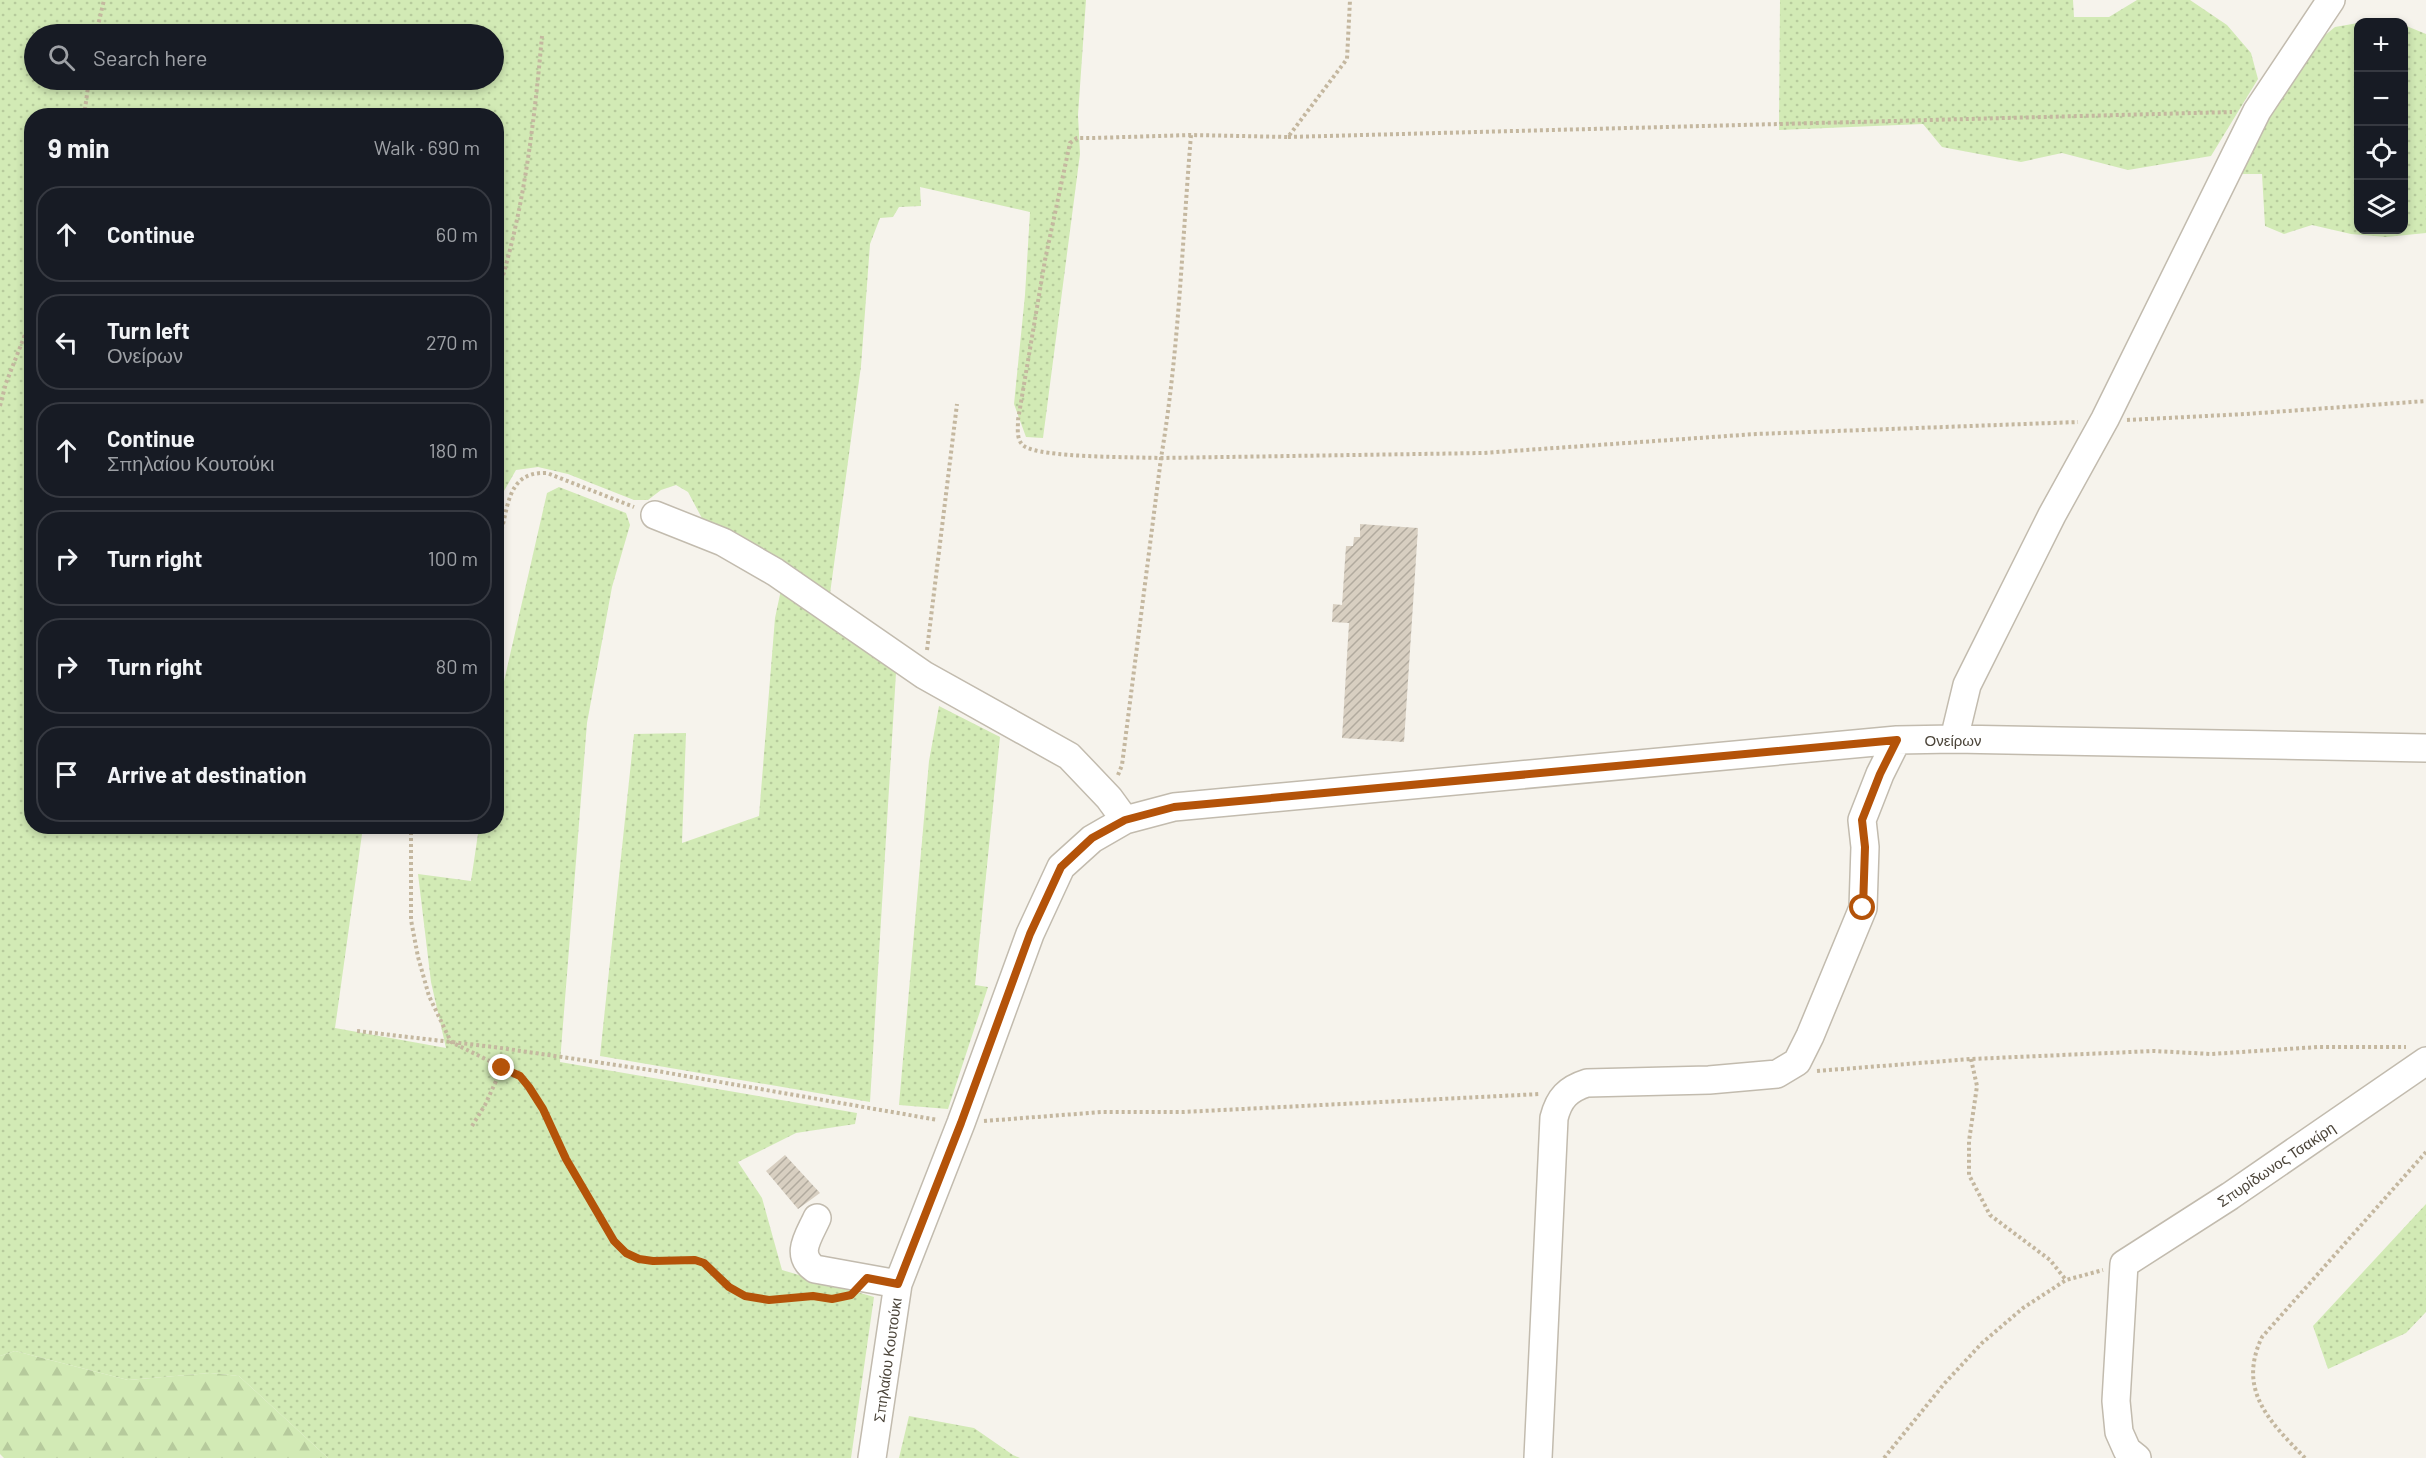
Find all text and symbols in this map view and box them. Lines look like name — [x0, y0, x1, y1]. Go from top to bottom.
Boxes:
map controls — [2354, 18, 2408, 234]
button: + — [2354, 18, 2408, 72]
search box — [24, 24, 504, 90]
icon: search — [45, 41, 78, 74]
text: Search here — [93, 44, 207, 70]
button: − — [2354, 72, 2408, 126]
button: locate — [2354, 126, 2408, 180]
text: 9 min — [48, 132, 110, 163]
text: Walk · 690 m — [374, 135, 480, 159]
button: layers — [2354, 180, 2408, 234]
icon: ahead — [50, 218, 83, 251]
text: Continue — [107, 221, 195, 247]
text: 60 m — [436, 222, 478, 246]
text: Turn left — [107, 317, 190, 343]
icon: left — [50, 326, 83, 359]
text: 270 m — [426, 330, 478, 354]
text: Ονείρων — [107, 343, 183, 367]
text: Continue — [107, 425, 195, 451]
icon: ahead — [50, 434, 83, 467]
text: 180 m — [429, 438, 478, 462]
text: Σπηλαίου Κουτούκι — [107, 451, 274, 475]
icon: right — [50, 542, 83, 575]
text: Turn right — [107, 545, 202, 571]
text: 100 m — [428, 546, 478, 570]
icon: right — [50, 650, 83, 683]
text: Turn right — [107, 653, 202, 679]
text: 80 m — [436, 654, 478, 678]
street label: Ονείρων — [1925, 731, 1981, 749]
icon: arrive — [50, 758, 83, 791]
text: Arrive at destination — [107, 761, 306, 787]
route start — [1849, 894, 1875, 920]
route end — [488, 1054, 514, 1080]
street label: Σπυρίδωνος Τσακίρη — [2214, 1118, 2338, 1210]
street label: Σπηλαίου Κουτούκι — [869, 1297, 905, 1423]

